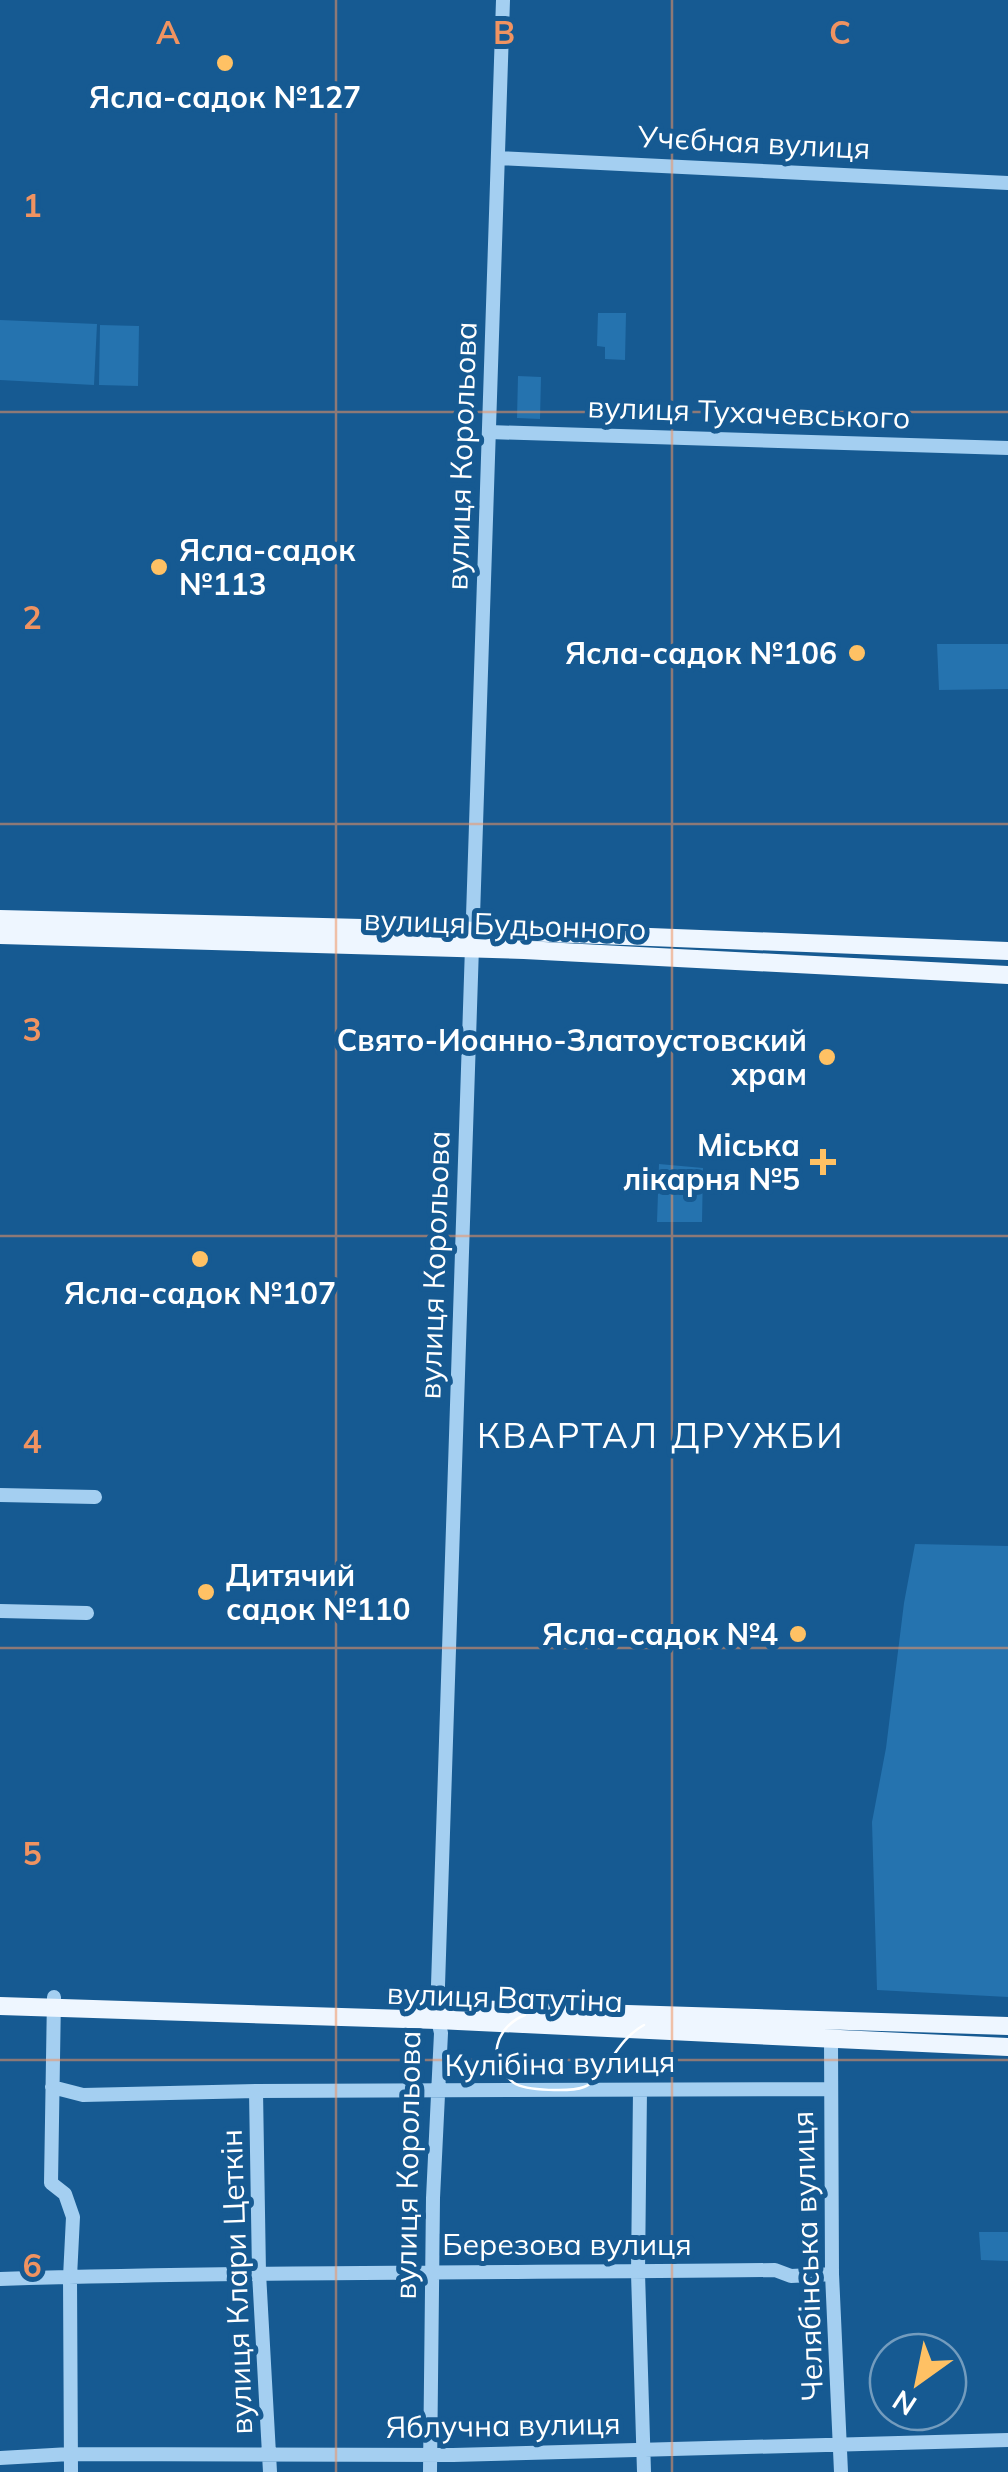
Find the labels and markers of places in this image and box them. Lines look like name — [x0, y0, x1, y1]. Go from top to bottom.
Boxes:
marker: Ясла-садок №127 — [214, 52, 236, 74]
place label: Ясла-садок №127 — [89, 78, 361, 116]
place label: Ясла-садок №113 — [179, 531, 356, 603]
marker: Ясла-садок №113 — [148, 556, 170, 578]
place label: Ясла-садок №106 — [565, 634, 837, 672]
marker: Ясла-садок №106 — [846, 642, 868, 664]
place label: Свято-Иоанно-Златоустовский храм — [337, 1021, 807, 1093]
marker: Свято-Иоанно-Златоустовский храм — [816, 1046, 838, 1068]
place label: Міська лікарня №5 — [623, 1126, 800, 1198]
marker: Міська лікарня №5 — [810, 1149, 836, 1175]
marker: Ясла-садок №107 — [189, 1248, 211, 1270]
place label: Ясла-садок №107 — [64, 1274, 336, 1312]
place label: Дитячий садок №110 — [226, 1556, 411, 1628]
marker: Дитячий садок №110 — [195, 1581, 217, 1603]
place label: Ясла-садок №4 — [542, 1615, 778, 1653]
marker: Ясла-садок №4 — [787, 1623, 809, 1645]

